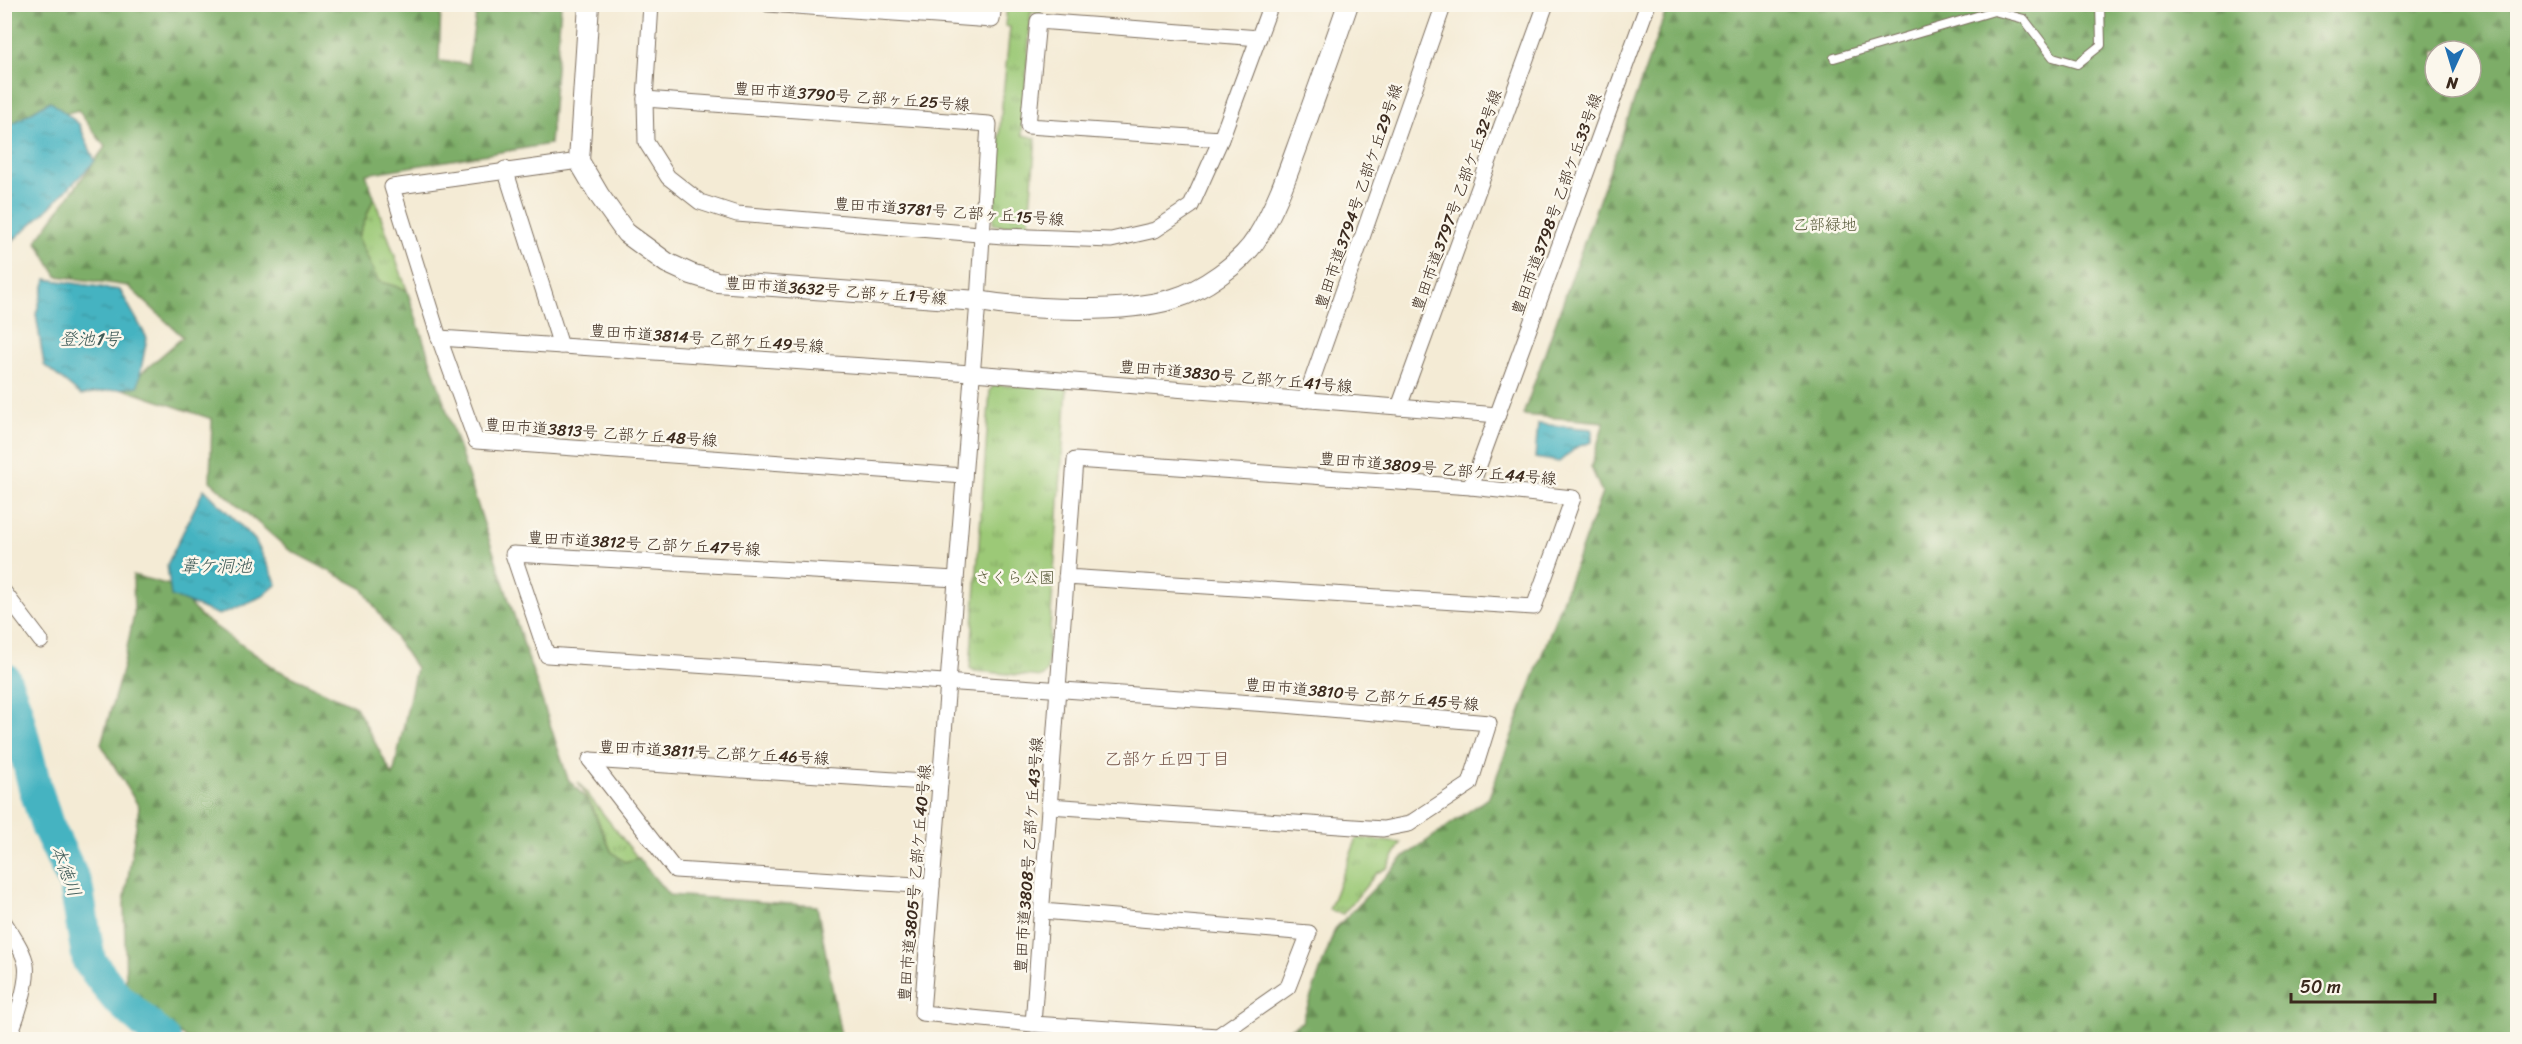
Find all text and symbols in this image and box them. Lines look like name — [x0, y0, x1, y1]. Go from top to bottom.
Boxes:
north arrow — [2423, 39, 2483, 99]
text: N — [2445, 69, 2460, 98]
street label: 豊田市道3790号 乙部ヶ丘25号線 — [733, 74, 971, 119]
street label: 豊田市道3794号 乙部ケ丘29号線 — [1306, 79, 1411, 313]
street label: 豊田市道3797号 乙部ケ丘32号線 — [1403, 85, 1510, 316]
street label: 豊田市道3798号 乙部ケ丘33号線 — [1503, 89, 1610, 320]
street label: 豊田市道3781号 乙部ヶ丘15号線 — [833, 189, 1065, 234]
park label: 乙部緑地 — [1793, 210, 1857, 239]
street label: 豊田市道3632号 乙部ヶ丘1号線 — [724, 268, 948, 313]
street label: 豊田市道3814号 乙部ケ丘49号線 — [589, 316, 825, 361]
water label: 登池1号 — [59, 323, 122, 355]
street label: 豊田市道3830号 乙部ケ丘41号線 — [1118, 352, 1354, 401]
street label: 豊田市道3813号 乙部ケ丘48号線 — [483, 410, 719, 455]
street label: 豊田市道3809号 乙部ケ丘44号線 — [1318, 444, 1558, 493]
street label: 豊田市道3812号 乙部ケ丘47号線 — [526, 523, 761, 564]
water label: 葦ケ洞池 — [180, 550, 253, 582]
park label: さくら公園 — [975, 563, 1055, 592]
street label: 豊田市道3810号 乙部ケ丘45号線 — [1243, 670, 1480, 719]
street label: 豊田市道3811号 乙部ケ丘46号線 — [598, 732, 830, 773]
street label: 豊田市道3808号 乙部ケ丘43号線 — [1006, 736, 1051, 974]
district label: 乙部ケ丘四丁目 — [1104, 743, 1230, 775]
street label: 豊田市道3805号 乙部ケ丘40号線 — [890, 763, 939, 1003]
water label: 本徳川 — [41, 840, 91, 902]
scale bar — [2291, 966, 2435, 1004]
text: 50 m — [2300, 971, 2341, 1003]

